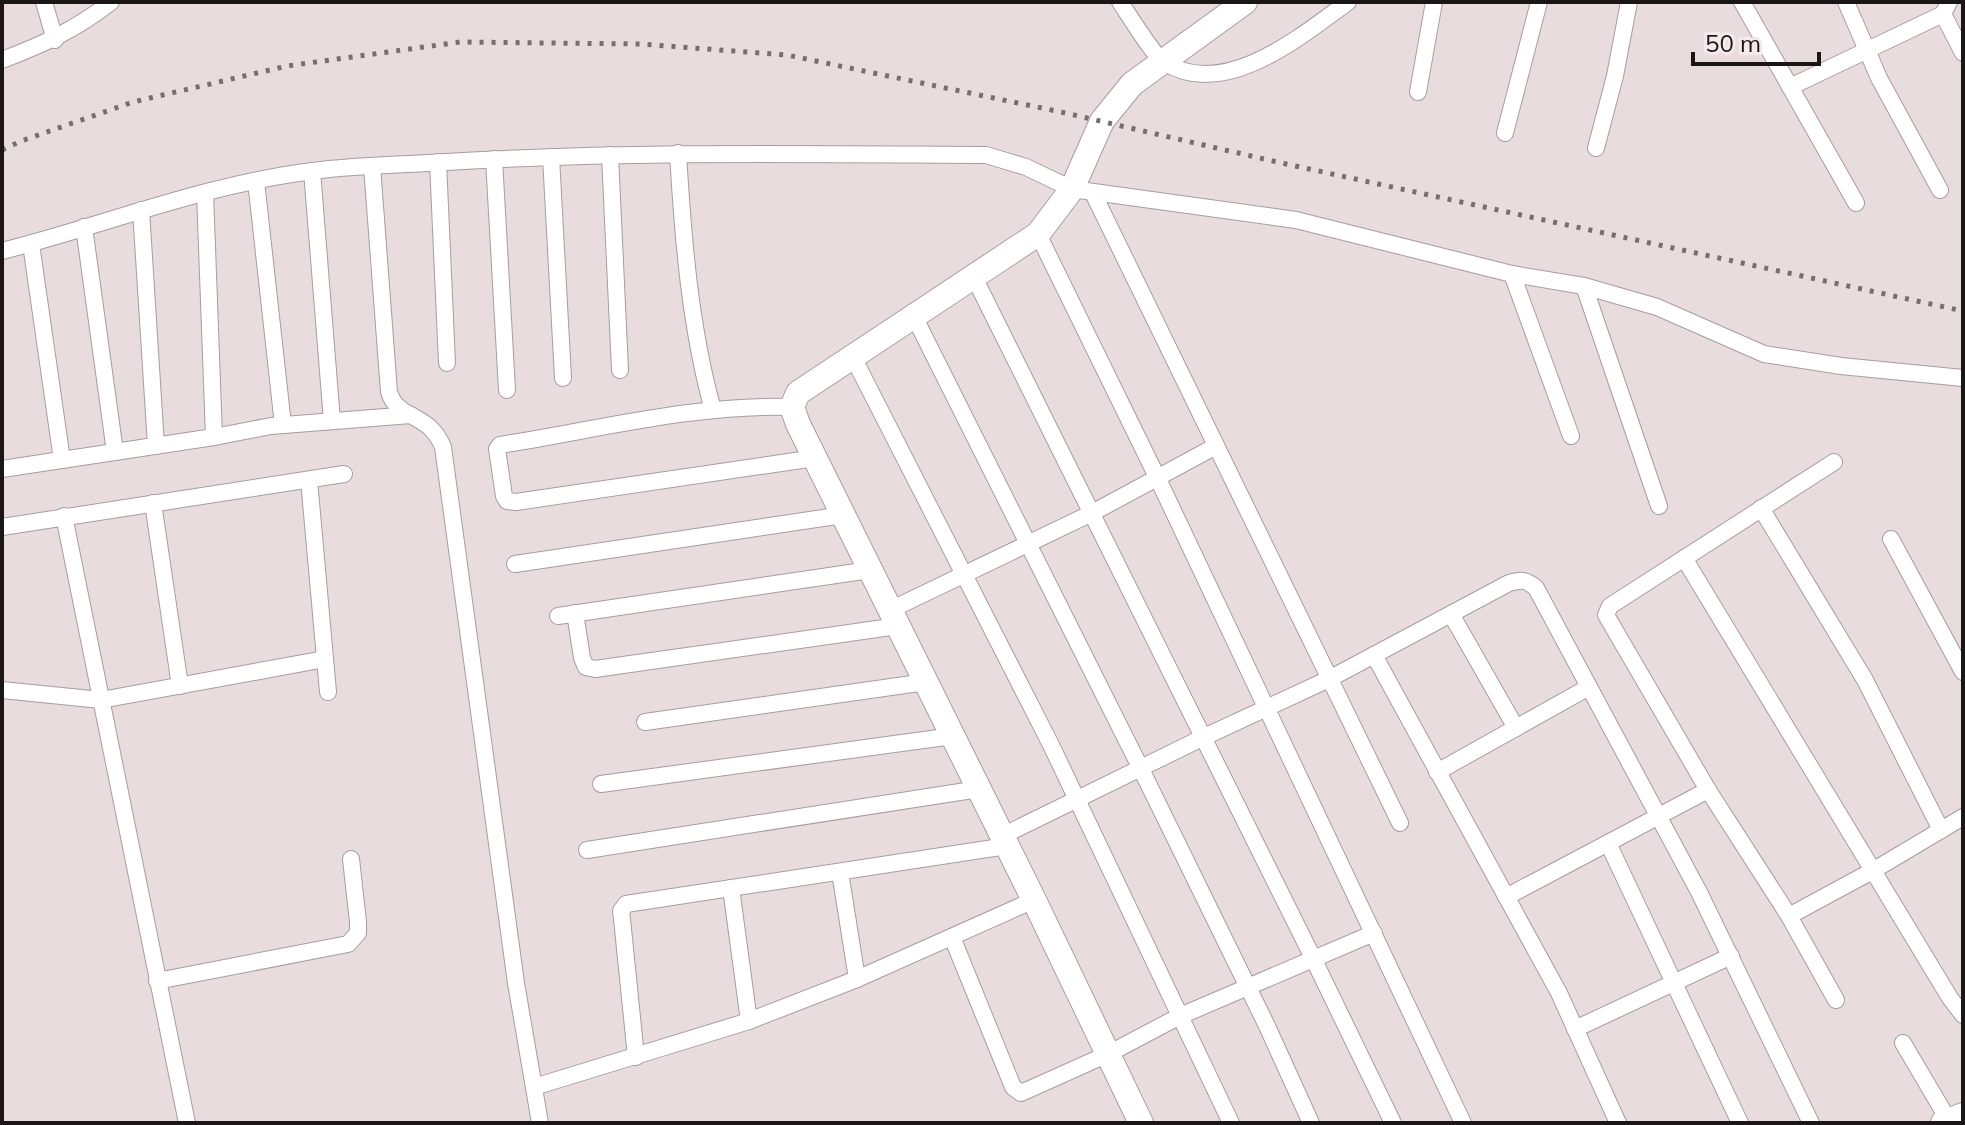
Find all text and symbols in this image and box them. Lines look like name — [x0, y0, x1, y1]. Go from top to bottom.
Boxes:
scale bar — [1693, 16, 1819, 66]
text: 50 m — [1705, 28, 1761, 58]

